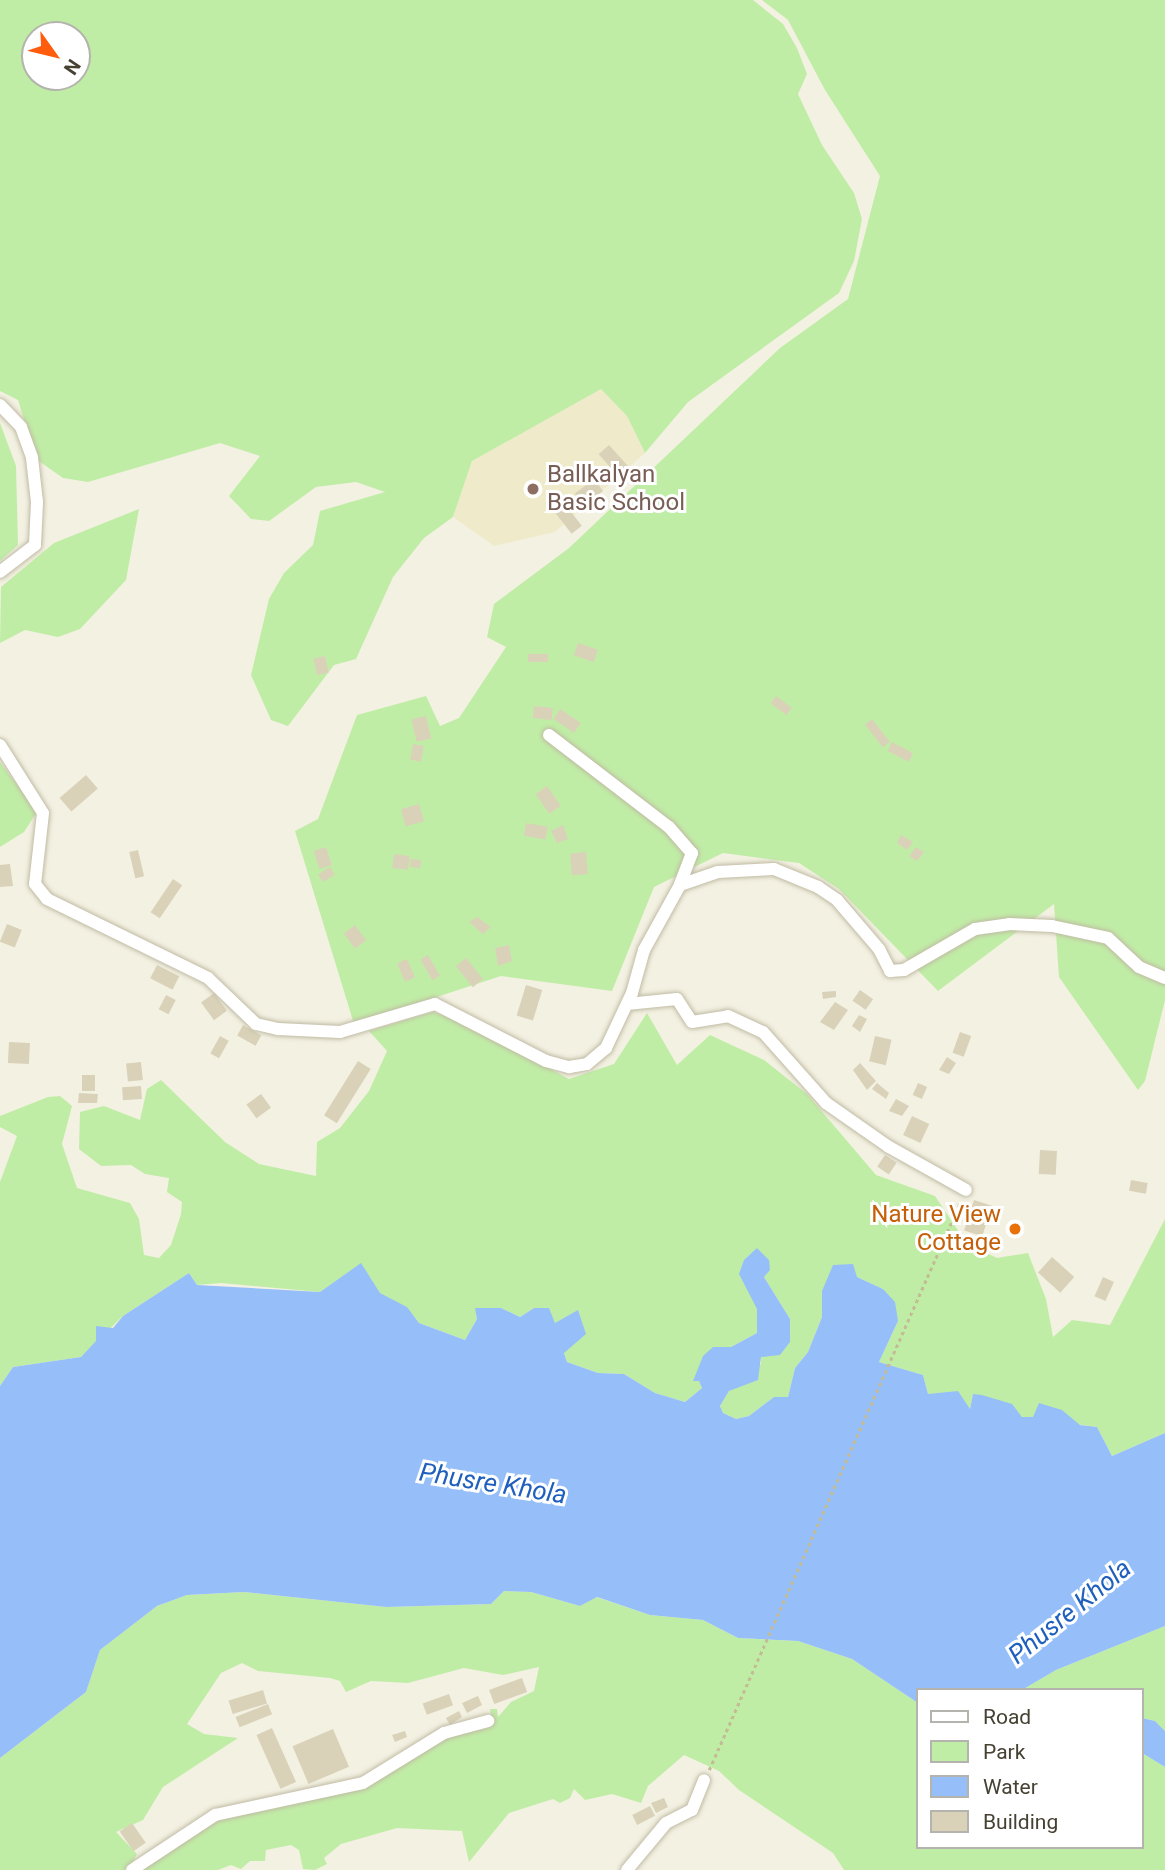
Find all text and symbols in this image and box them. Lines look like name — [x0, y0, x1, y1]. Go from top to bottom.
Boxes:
north arrow — [21, 21, 91, 91]
text: N — [59, 55, 85, 79]
place label: Ballkalyan Basic School — [547, 461, 685, 517]
marker: Ballkalyan Basic School — [525, 481, 541, 497]
place label: Nature View Cottage — [871, 1201, 1001, 1257]
marker: Nature View Cottage — [1007, 1221, 1023, 1237]
water label: Phusre Khola — [417, 1457, 569, 1511]
water label: Phusre Khola — [1002, 1553, 1138, 1671]
legend — [916, 1688, 1144, 1849]
text: Road — [983, 1705, 1031, 1729]
text: Park — [983, 1740, 1025, 1764]
text: Water — [983, 1775, 1038, 1799]
text: Building — [983, 1810, 1058, 1834]

